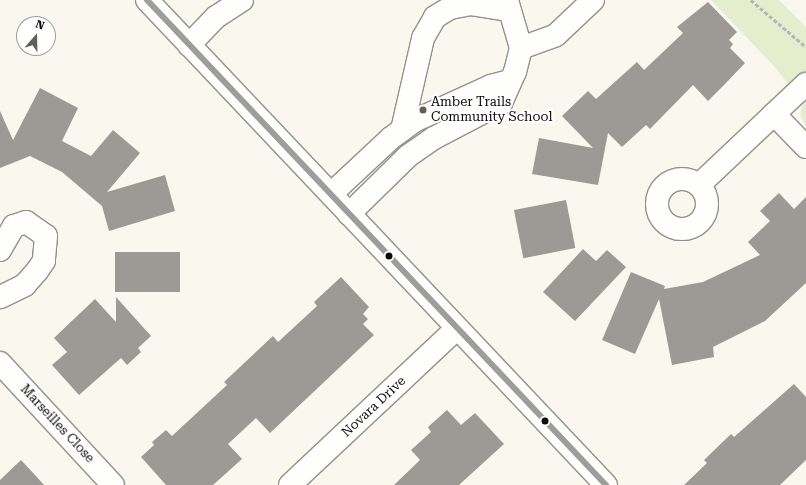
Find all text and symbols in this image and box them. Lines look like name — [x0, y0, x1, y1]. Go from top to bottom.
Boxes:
north arrow — [16, 16, 56, 56]
text: N — [34, 18, 46, 33]
place label: Amber Trails Community School — [431, 95, 552, 126]
marker: Amber Trails Community School — [418, 105, 428, 115]
unlabelled marker — [384, 251, 394, 261]
street label: Novara Drive — [339, 373, 409, 441]
street label: Marseilles Close — [17, 382, 97, 466]
unlabelled marker — [540, 416, 550, 426]

